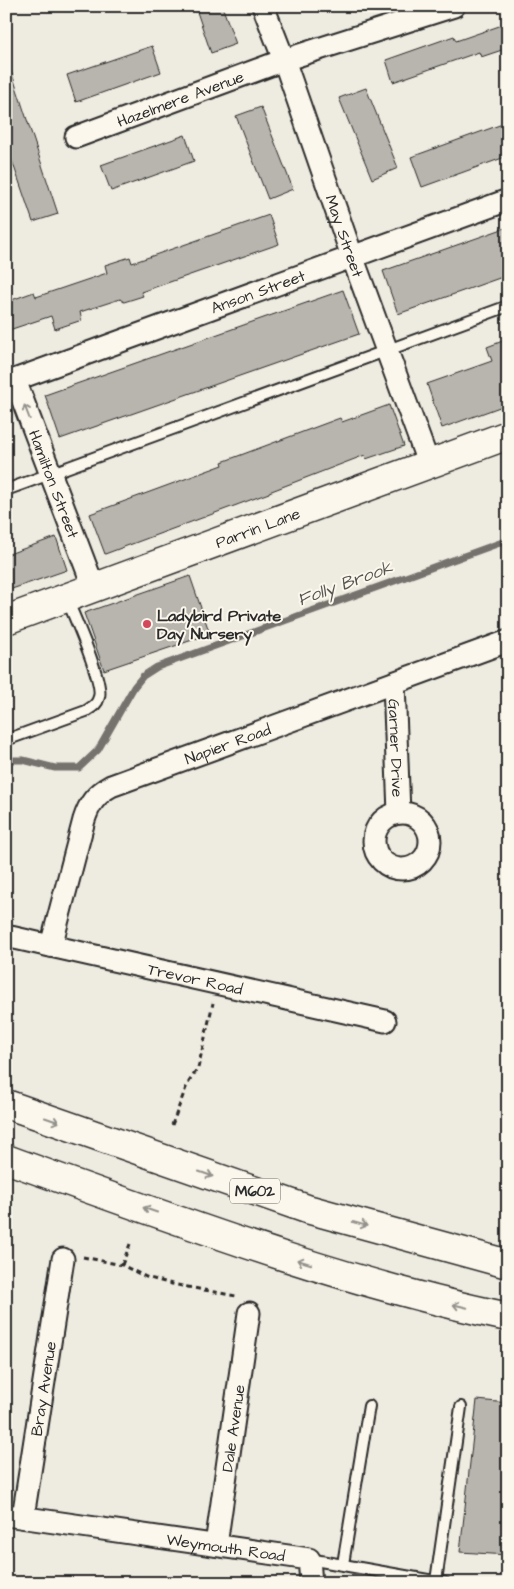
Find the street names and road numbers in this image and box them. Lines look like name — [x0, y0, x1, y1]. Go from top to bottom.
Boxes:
street label: Hazelmere Avenue — [114, 66, 247, 133]
street label: May Street — [320, 192, 369, 281]
street label: Anson Street — [208, 265, 309, 319]
street label: Hamilton Street — [23, 427, 84, 542]
street label: Parrin Lane — [212, 502, 304, 554]
street label: Garner Drive — [383, 698, 408, 798]
street label: Napier Road — [182, 719, 274, 770]
street label: Trevor Road — [145, 958, 245, 1001]
road number: M602 — [230, 1178, 280, 1204]
street label: Bray Avenue — [26, 1339, 62, 1438]
street label: Dale Avenue — [217, 1383, 251, 1473]
street label: Weymouth Road — [165, 1528, 286, 1567]

